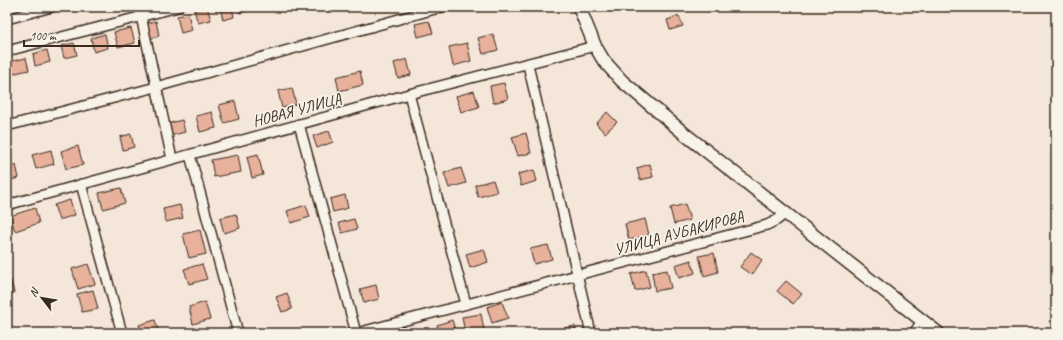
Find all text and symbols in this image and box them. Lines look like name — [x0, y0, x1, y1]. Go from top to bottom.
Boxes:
scale bar — [24, 22, 139, 48]
text: 100 m — [30, 28, 57, 44]
street label: НОВАЯ УЛИЦА — [250, 88, 344, 131]
street label: УЛИЦА АУБАКИРОВА — [612, 206, 747, 260]
north arrow — [22, 278, 62, 318]
text: N — [26, 284, 42, 299]

